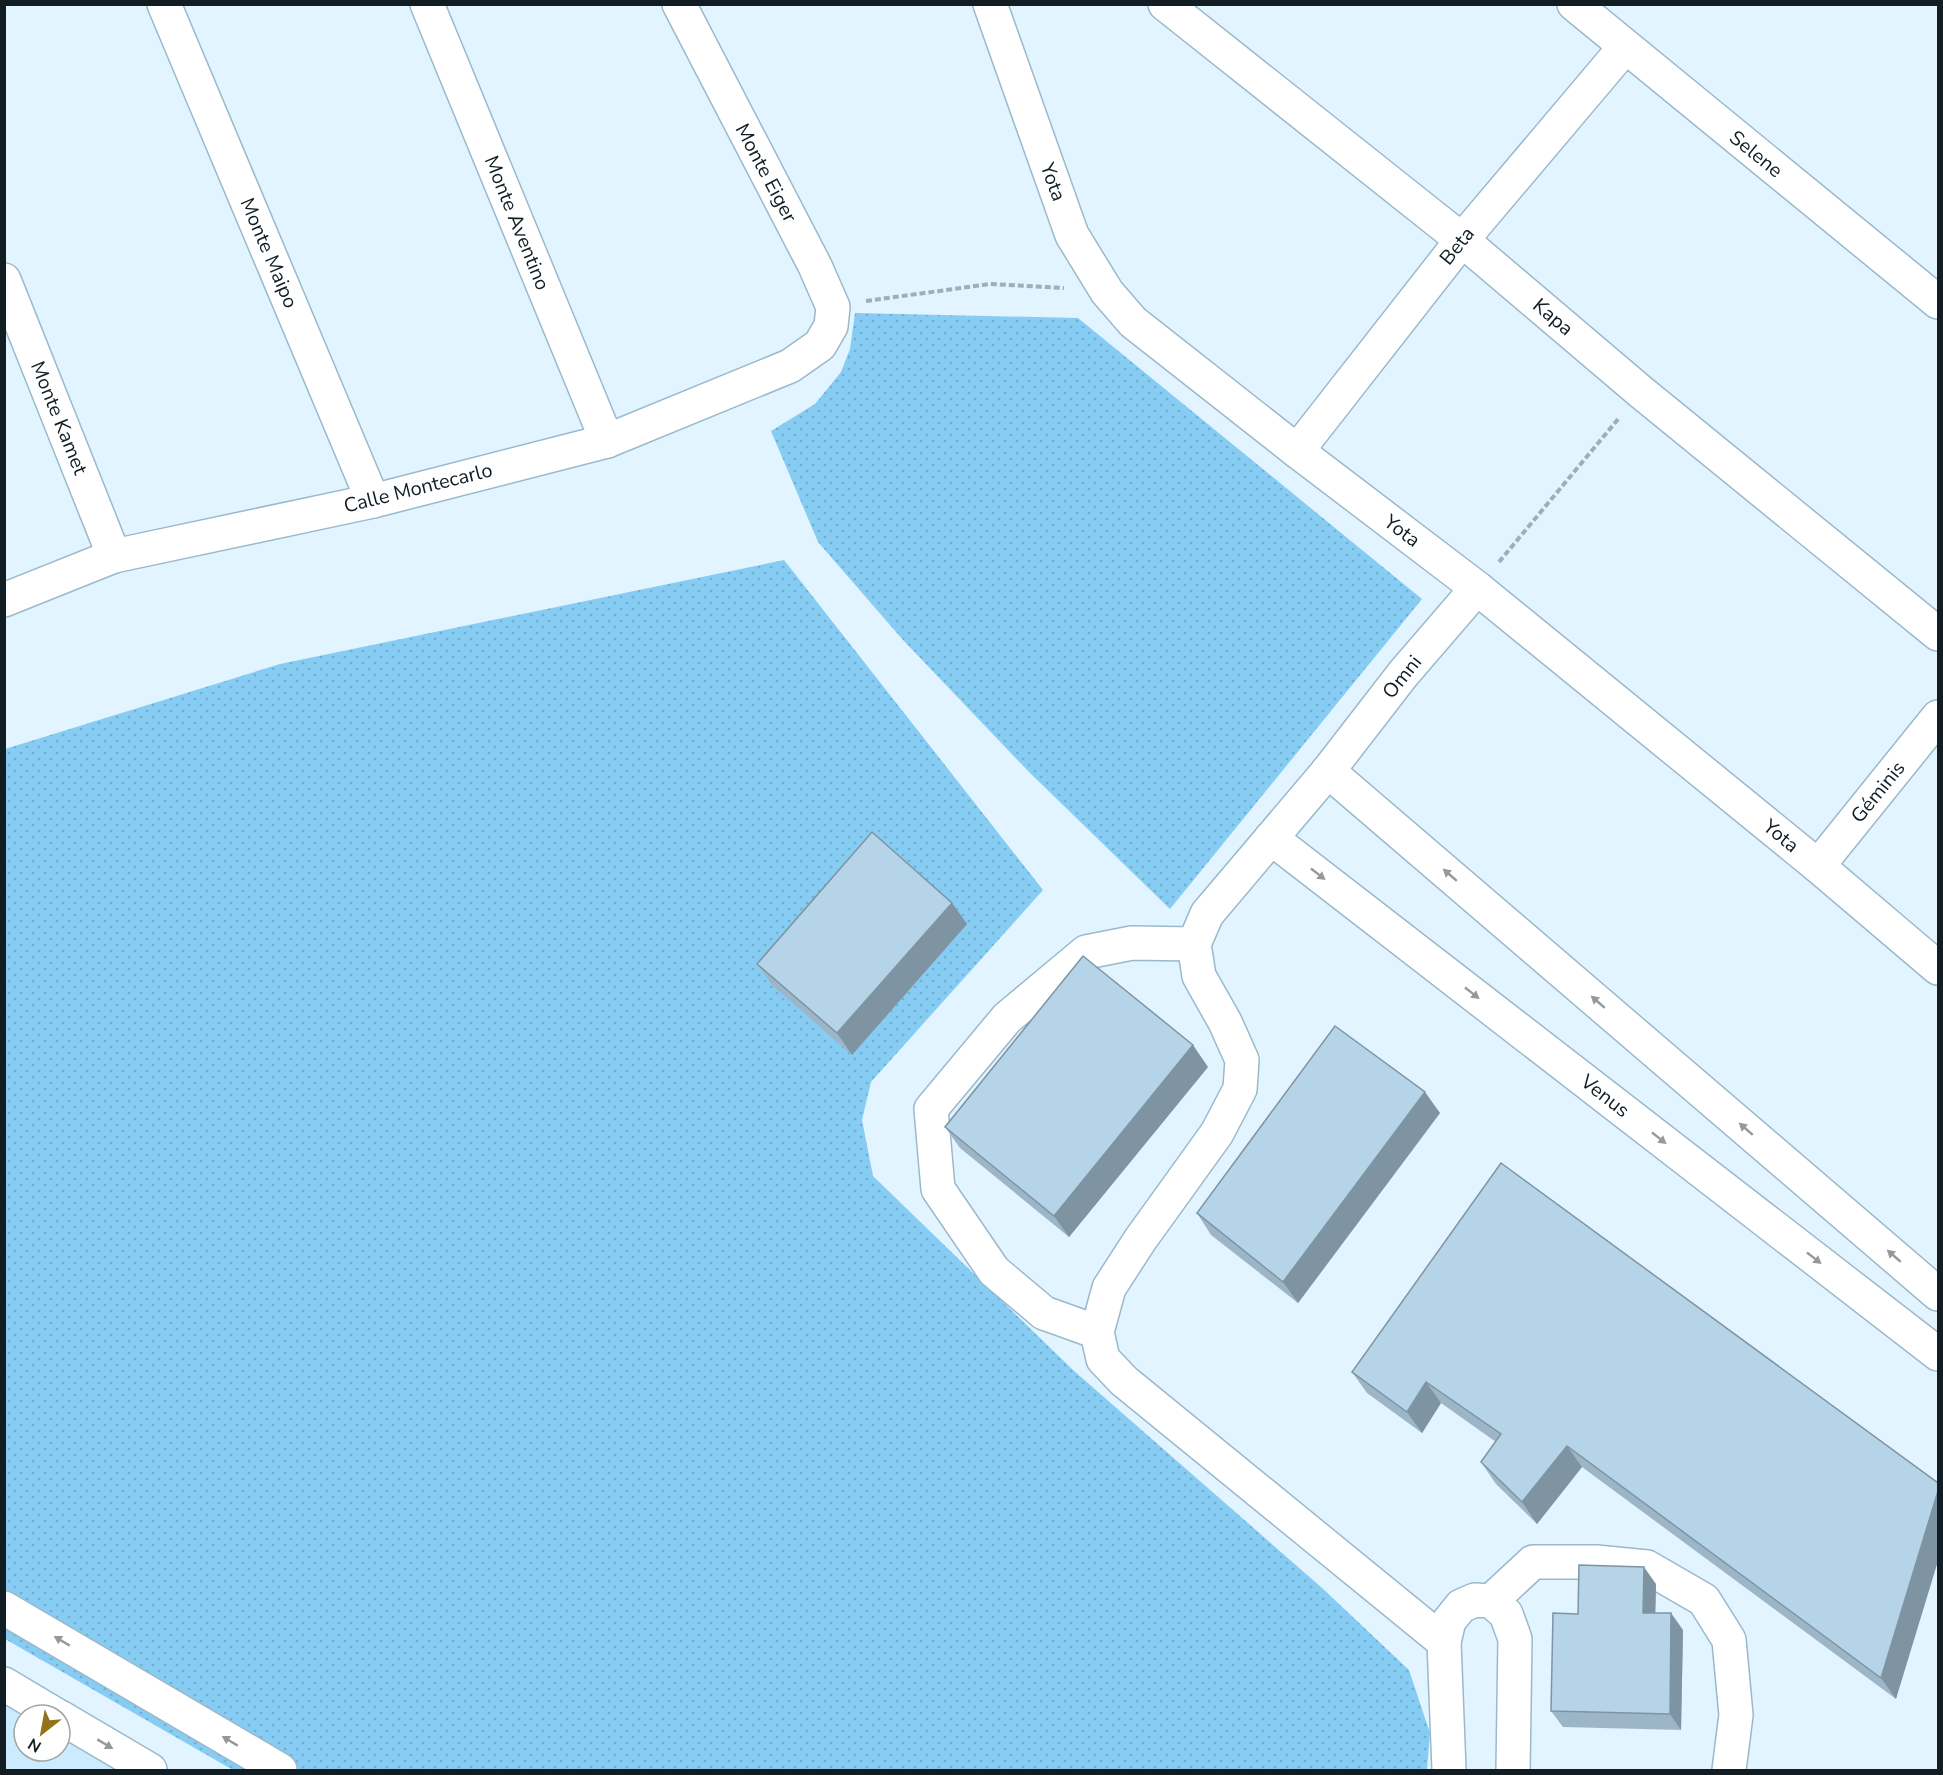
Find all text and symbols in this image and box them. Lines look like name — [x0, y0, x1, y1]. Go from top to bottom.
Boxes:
street label: Monte Eiger — [729, 119, 803, 227]
street label: Selene — [1724, 124, 1788, 184]
street label: Monte Aventino — [478, 152, 556, 294]
street label: Yota — [1033, 158, 1072, 205]
street label: Monte Maipo — [234, 194, 304, 312]
street label: Beta — [1433, 221, 1481, 271]
street label: Kapa — [1527, 292, 1579, 342]
street label: Monte Kamet — [24, 357, 94, 480]
street label: Calle Montecarlo — [341, 456, 495, 520]
street label: Yota — [1378, 508, 1426, 554]
street label: Omni — [1376, 650, 1428, 704]
street label: Géminis — [1845, 755, 1911, 829]
street label: Yota — [1757, 813, 1805, 859]
one-way arrow — [1309, 868, 1325, 880]
one-way arrow — [1442, 869, 1458, 882]
one-way arrow — [1464, 987, 1479, 999]
one-way arrow — [1591, 996, 1606, 1009]
street label: Venus — [1574, 1068, 1635, 1124]
one-way arrow — [1739, 1123, 1754, 1136]
one-way arrow — [1652, 1132, 1667, 1144]
one-way arrow — [1887, 1250, 1902, 1263]
one-way arrow — [1806, 1251, 1821, 1263]
one-way arrow — [54, 1636, 70, 1647]
north arrow — [12, 1703, 72, 1763]
text: N — [24, 1732, 46, 1758]
one-way arrow — [222, 1735, 238, 1746]
one-way arrow — [97, 1739, 113, 1750]

